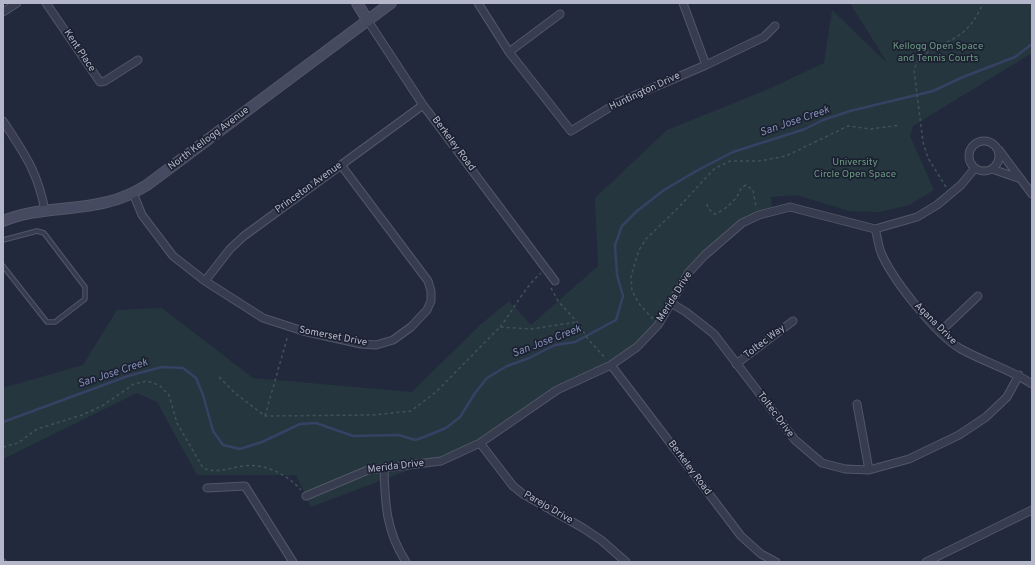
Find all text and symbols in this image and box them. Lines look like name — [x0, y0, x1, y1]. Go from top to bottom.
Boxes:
street label: Kent Place — [61, 28, 97, 74]
park label: Kellogg Open Space and Tennis Courts — [893, 41, 983, 64]
street label: Huntington Drive — [608, 70, 682, 114]
water label: San Jose Creek — [759, 104, 831, 140]
street label: North Kellogg Avenue — [166, 105, 252, 173]
street label: Berkeley Road — [429, 114, 477, 174]
park label: University Circle Open Space — [814, 157, 896, 180]
street label: Princeton Avenue — [273, 160, 345, 216]
street label: Merida Drive — [655, 270, 695, 324]
street label: Agana Drive — [911, 300, 959, 348]
water label: San Jose Creek — [511, 323, 583, 361]
street label: Toltec Way — [742, 323, 788, 361]
street label: Somerset Drive — [298, 325, 368, 349]
water label: San Jose Creek — [76, 356, 150, 392]
street label: Toltec Drive — [754, 390, 796, 440]
street label: Berkeley Road — [665, 438, 713, 498]
street label: Merida Drive — [367, 458, 425, 476]
street label: Parejo Drive — [521, 489, 575, 527]

